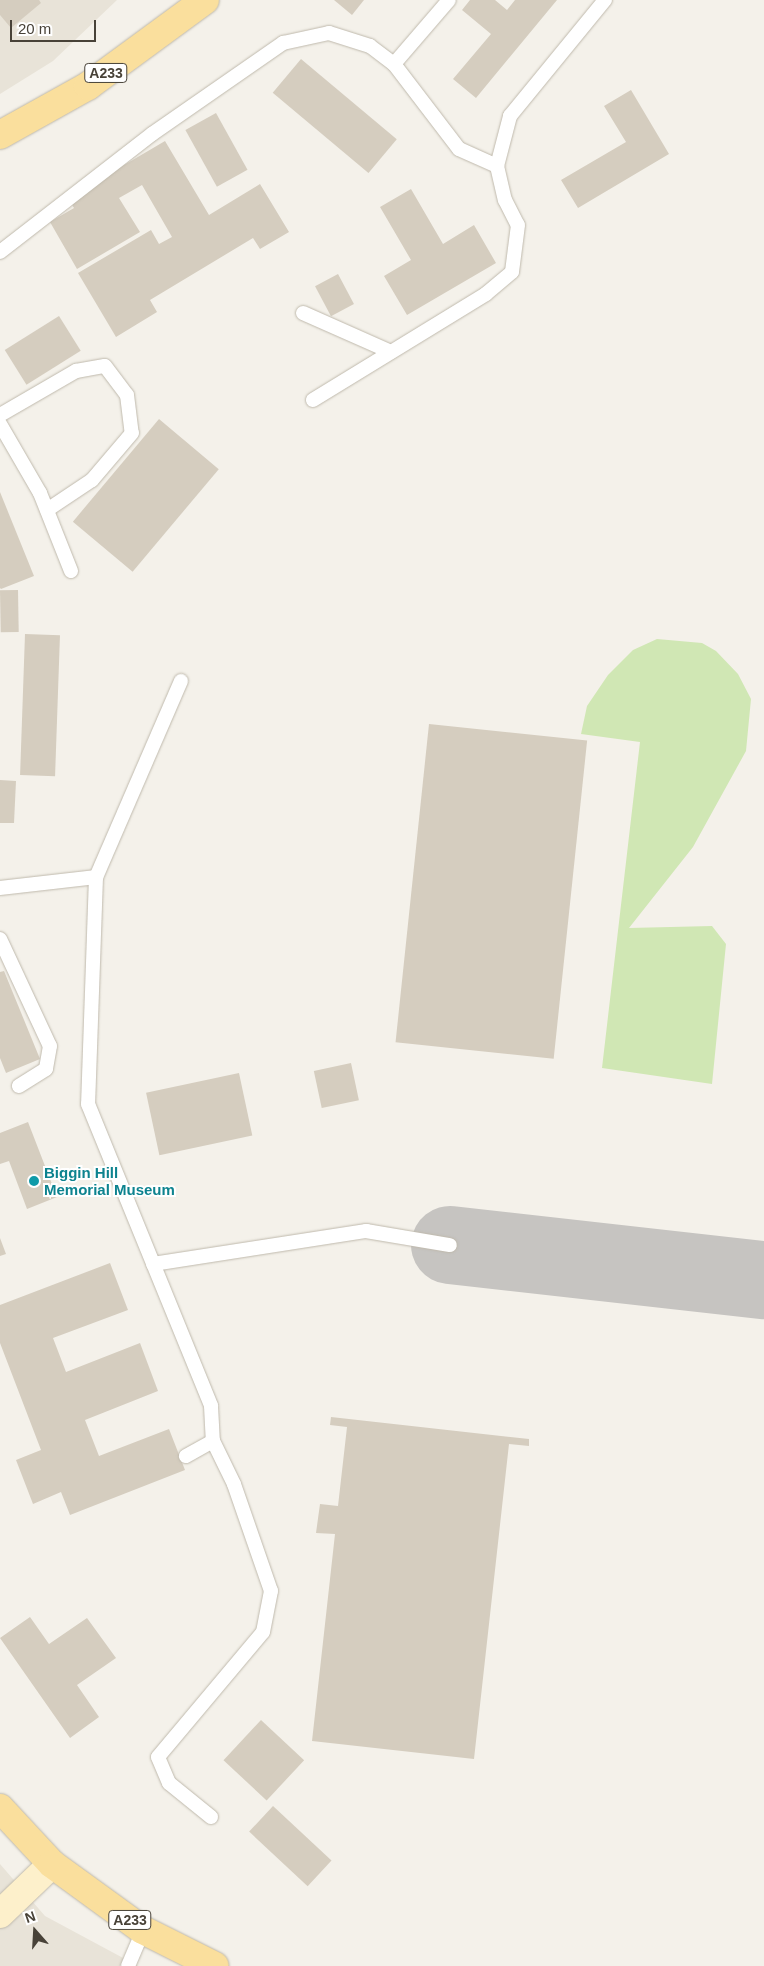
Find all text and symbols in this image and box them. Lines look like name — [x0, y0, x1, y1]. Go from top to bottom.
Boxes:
scale bar — [12, 10, 99, 42]
text: 20 m — [18, 20, 51, 37]
road number: A233 — [84, 62, 128, 84]
place label: Biggin Hill Memorial Museum — [44, 1163, 175, 1198]
marker: Biggin Hill Memorial Museum — [28, 1175, 40, 1187]
north arrow — [10, 1906, 60, 1956]
text: N — [23, 1908, 38, 1926]
road number: A233 — [108, 1908, 152, 1932]

